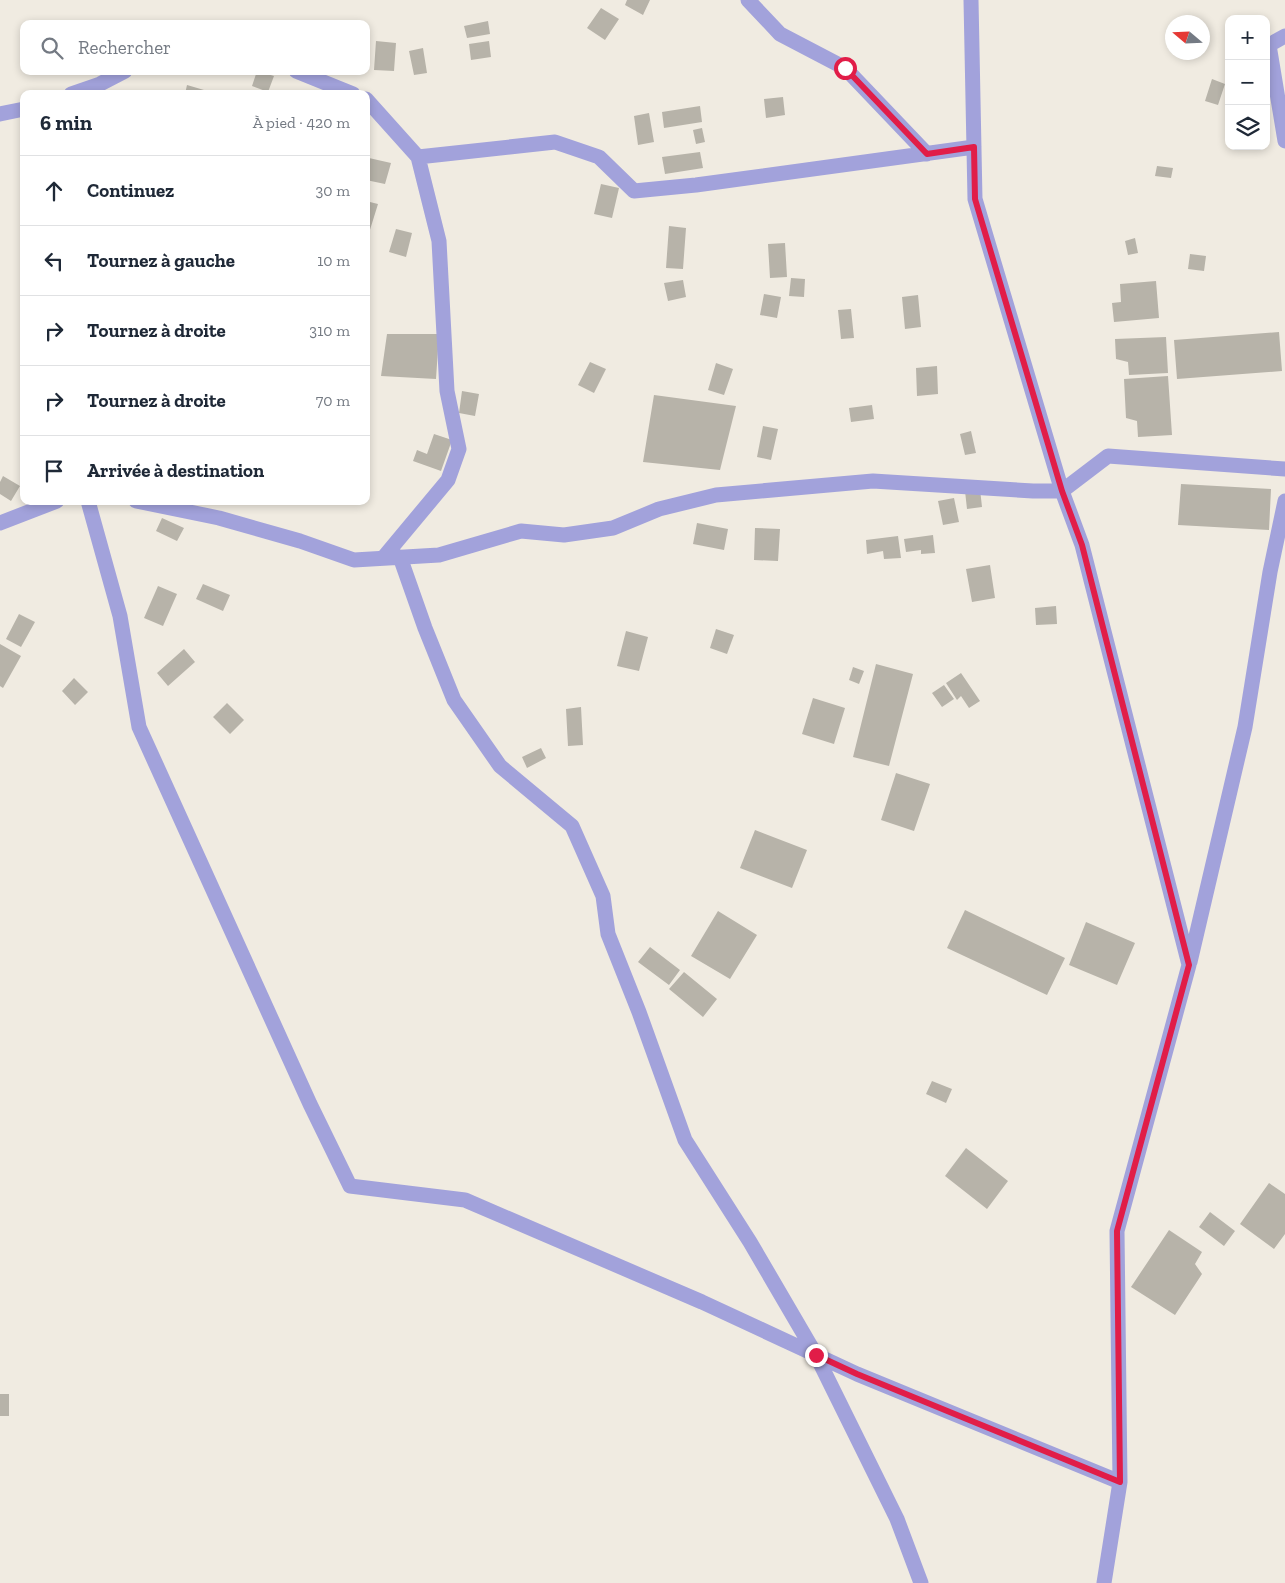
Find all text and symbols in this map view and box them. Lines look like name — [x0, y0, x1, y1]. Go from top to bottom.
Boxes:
north arrow — [1165, 15, 1210, 60]
map controls — [1225, 15, 1270, 150]
button: + — [1225, 15, 1270, 60]
search box — [20, 20, 370, 75]
icon: search — [38, 34, 66, 62]
text: Rechercher — [78, 36, 171, 59]
route start — [834, 57, 857, 80]
button: − — [1225, 60, 1270, 105]
button: layers — [1225, 105, 1270, 150]
text: 6 min — [40, 110, 92, 135]
text: À pied · 420 m — [253, 113, 350, 132]
icon: ahead — [40, 177, 68, 205]
text: Continuez — [87, 179, 174, 202]
text: 30 m — [316, 181, 350, 200]
icon: left — [40, 247, 68, 275]
text: Tournez à gauche — [87, 249, 235, 272]
text: 10 m — [317, 251, 350, 270]
icon: right — [40, 317, 68, 345]
text: Tournez à droite — [87, 319, 226, 342]
text: 310 m — [309, 321, 350, 340]
icon: right — [40, 387, 68, 415]
text: Tournez à droite — [87, 389, 226, 412]
text: 70 m — [316, 391, 350, 410]
icon: arrive — [40, 457, 68, 485]
text: Arrivée à destination — [87, 459, 264, 482]
route end — [805, 1344, 828, 1367]

